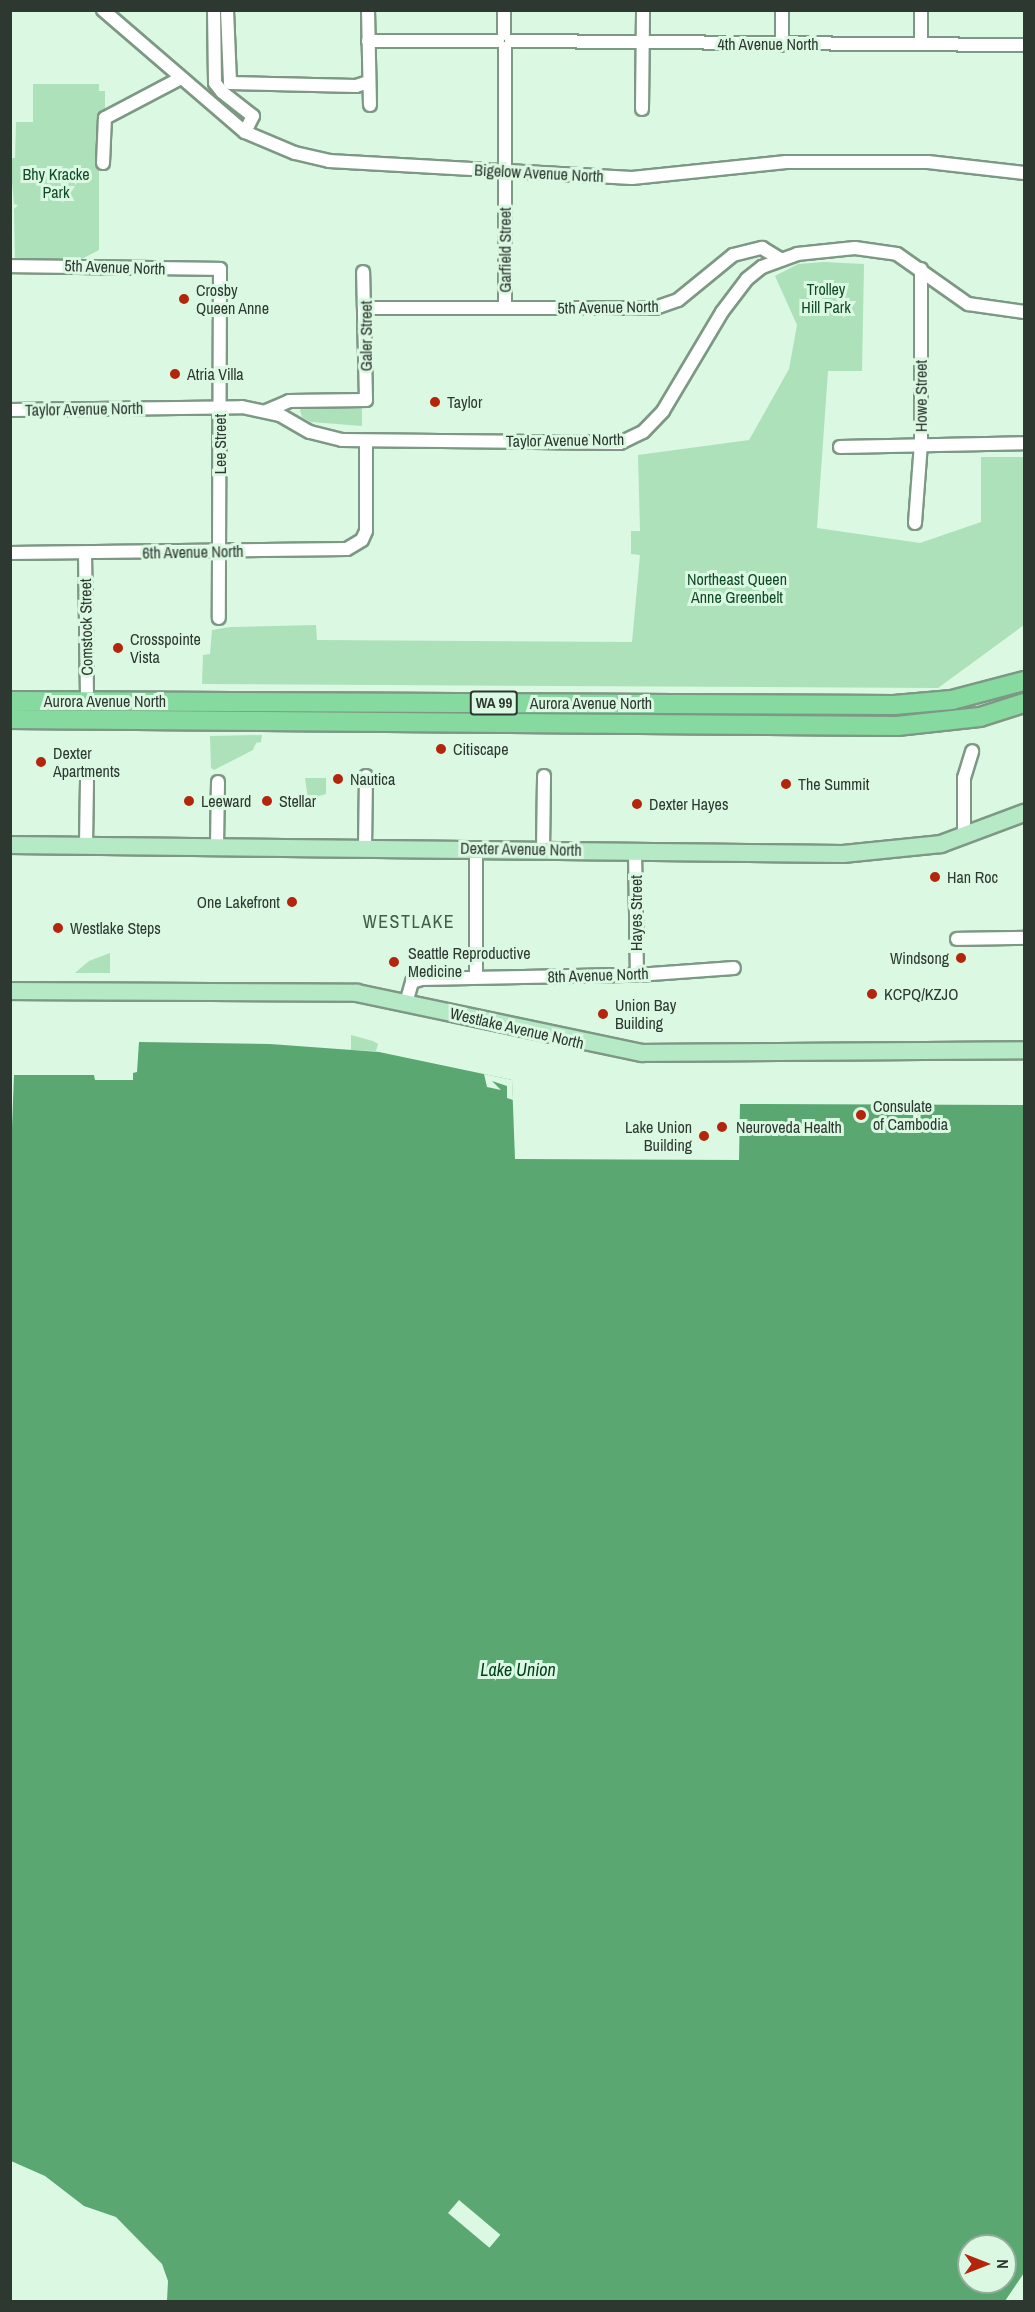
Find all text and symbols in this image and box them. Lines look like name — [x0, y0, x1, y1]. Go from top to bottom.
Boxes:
street label: 4th Avenue North — [717, 34, 819, 54]
street label: Bigelow Avenue North — [473, 160, 605, 186]
park label: Bhy Kracke Park — [22, 164, 90, 202]
street label: Garfield Street — [495, 207, 515, 293]
street label: 5th Avenue North — [64, 256, 166, 278]
park label: Trolley Hill Park — [801, 279, 851, 317]
place label: Crosby Queen Anne — [196, 280, 270, 318]
marker: Crosby Queen Anne — [177, 292, 191, 306]
street label: 5th Avenue North — [557, 297, 659, 317]
street label: Galer Street — [356, 301, 376, 371]
street label: Howe Street — [911, 360, 931, 432]
place label: Atria Villa — [187, 364, 244, 384]
marker: Atria Villa — [168, 367, 182, 381]
place label: Taylor — [447, 392, 482, 412]
marker: Taylor — [428, 395, 442, 409]
street label: Taylor Avenue North — [24, 398, 144, 420]
street label: Lee Street — [210, 414, 230, 474]
street label: Taylor Avenue North — [505, 429, 625, 451]
street label: 6th Avenue North — [142, 542, 244, 562]
park label: Northeast Queen Anne Greenbelt — [687, 569, 787, 607]
street label: Comstock Street — [76, 578, 96, 676]
place label: Crosspointe Vista — [130, 629, 201, 667]
marker: Crosspointe Vista — [111, 641, 125, 655]
street label: Aurora Avenue North — [43, 691, 167, 711]
road number: WA 99 — [468, 691, 520, 715]
street label: Aurora Avenue North — [529, 693, 653, 713]
place label: Citiscape — [453, 739, 508, 759]
marker: Citiscape — [434, 742, 448, 756]
place label: Dexter Apartments — [53, 743, 120, 781]
marker: Dexter Apartments — [34, 755, 48, 769]
place label: Nautica — [350, 769, 395, 789]
marker: Nautica — [331, 772, 345, 786]
place label: The Summit — [798, 774, 869, 794]
marker: The Summit — [779, 777, 793, 791]
place label: Leeward — [201, 791, 251, 811]
place label: Stellar — [279, 791, 316, 811]
marker: Leeward — [182, 794, 196, 808]
marker: Stellar — [260, 794, 274, 808]
place label: Dexter Hayes — [649, 794, 728, 814]
marker: Dexter Hayes — [630, 797, 644, 811]
street label: Dexter Avenue North — [460, 838, 582, 860]
place label: Han Roc — [947, 867, 998, 887]
marker: Han Roc — [928, 870, 942, 884]
street label: Hayes Street — [626, 875, 646, 951]
place label: One Lakefront — [197, 892, 280, 912]
marker: One Lakefront — [285, 895, 299, 909]
district label: WESTLAKE — [363, 911, 455, 933]
place label: Westlake Steps — [70, 918, 161, 938]
marker: Westlake Steps — [51, 921, 65, 935]
place label: Seattle Reproductive Medicine — [408, 943, 531, 981]
place label: Windsong — [890, 948, 949, 968]
marker: Windsong — [954, 951, 968, 965]
marker: Seattle Reproductive Medicine — [385, 953, 403, 971]
street label: 8th Avenue North — [547, 964, 649, 986]
place label: KCPQ/KZJO — [884, 984, 958, 1004]
marker: KCPQ/KZJO — [865, 987, 879, 1001]
place label: Union Bay Building — [615, 995, 676, 1033]
street label: Westlake Avenue North — [448, 1003, 586, 1053]
marker: Union Bay Building — [596, 1007, 610, 1021]
place label: Consulate of Cambodia — [873, 1096, 948, 1134]
marker: Consulate of Cambodia — [854, 1108, 868, 1122]
place label: Lake Union Building — [625, 1117, 692, 1155]
place label: Neuroveda Health — [736, 1117, 842, 1137]
marker: Neuroveda Health — [713, 1118, 731, 1136]
marker: Lake Union Building — [697, 1129, 711, 1143]
water label: Lake Union — [480, 1659, 556, 1681]
north arrow — [957, 2234, 1017, 2294]
text: N — [992, 2259, 1014, 2269]

